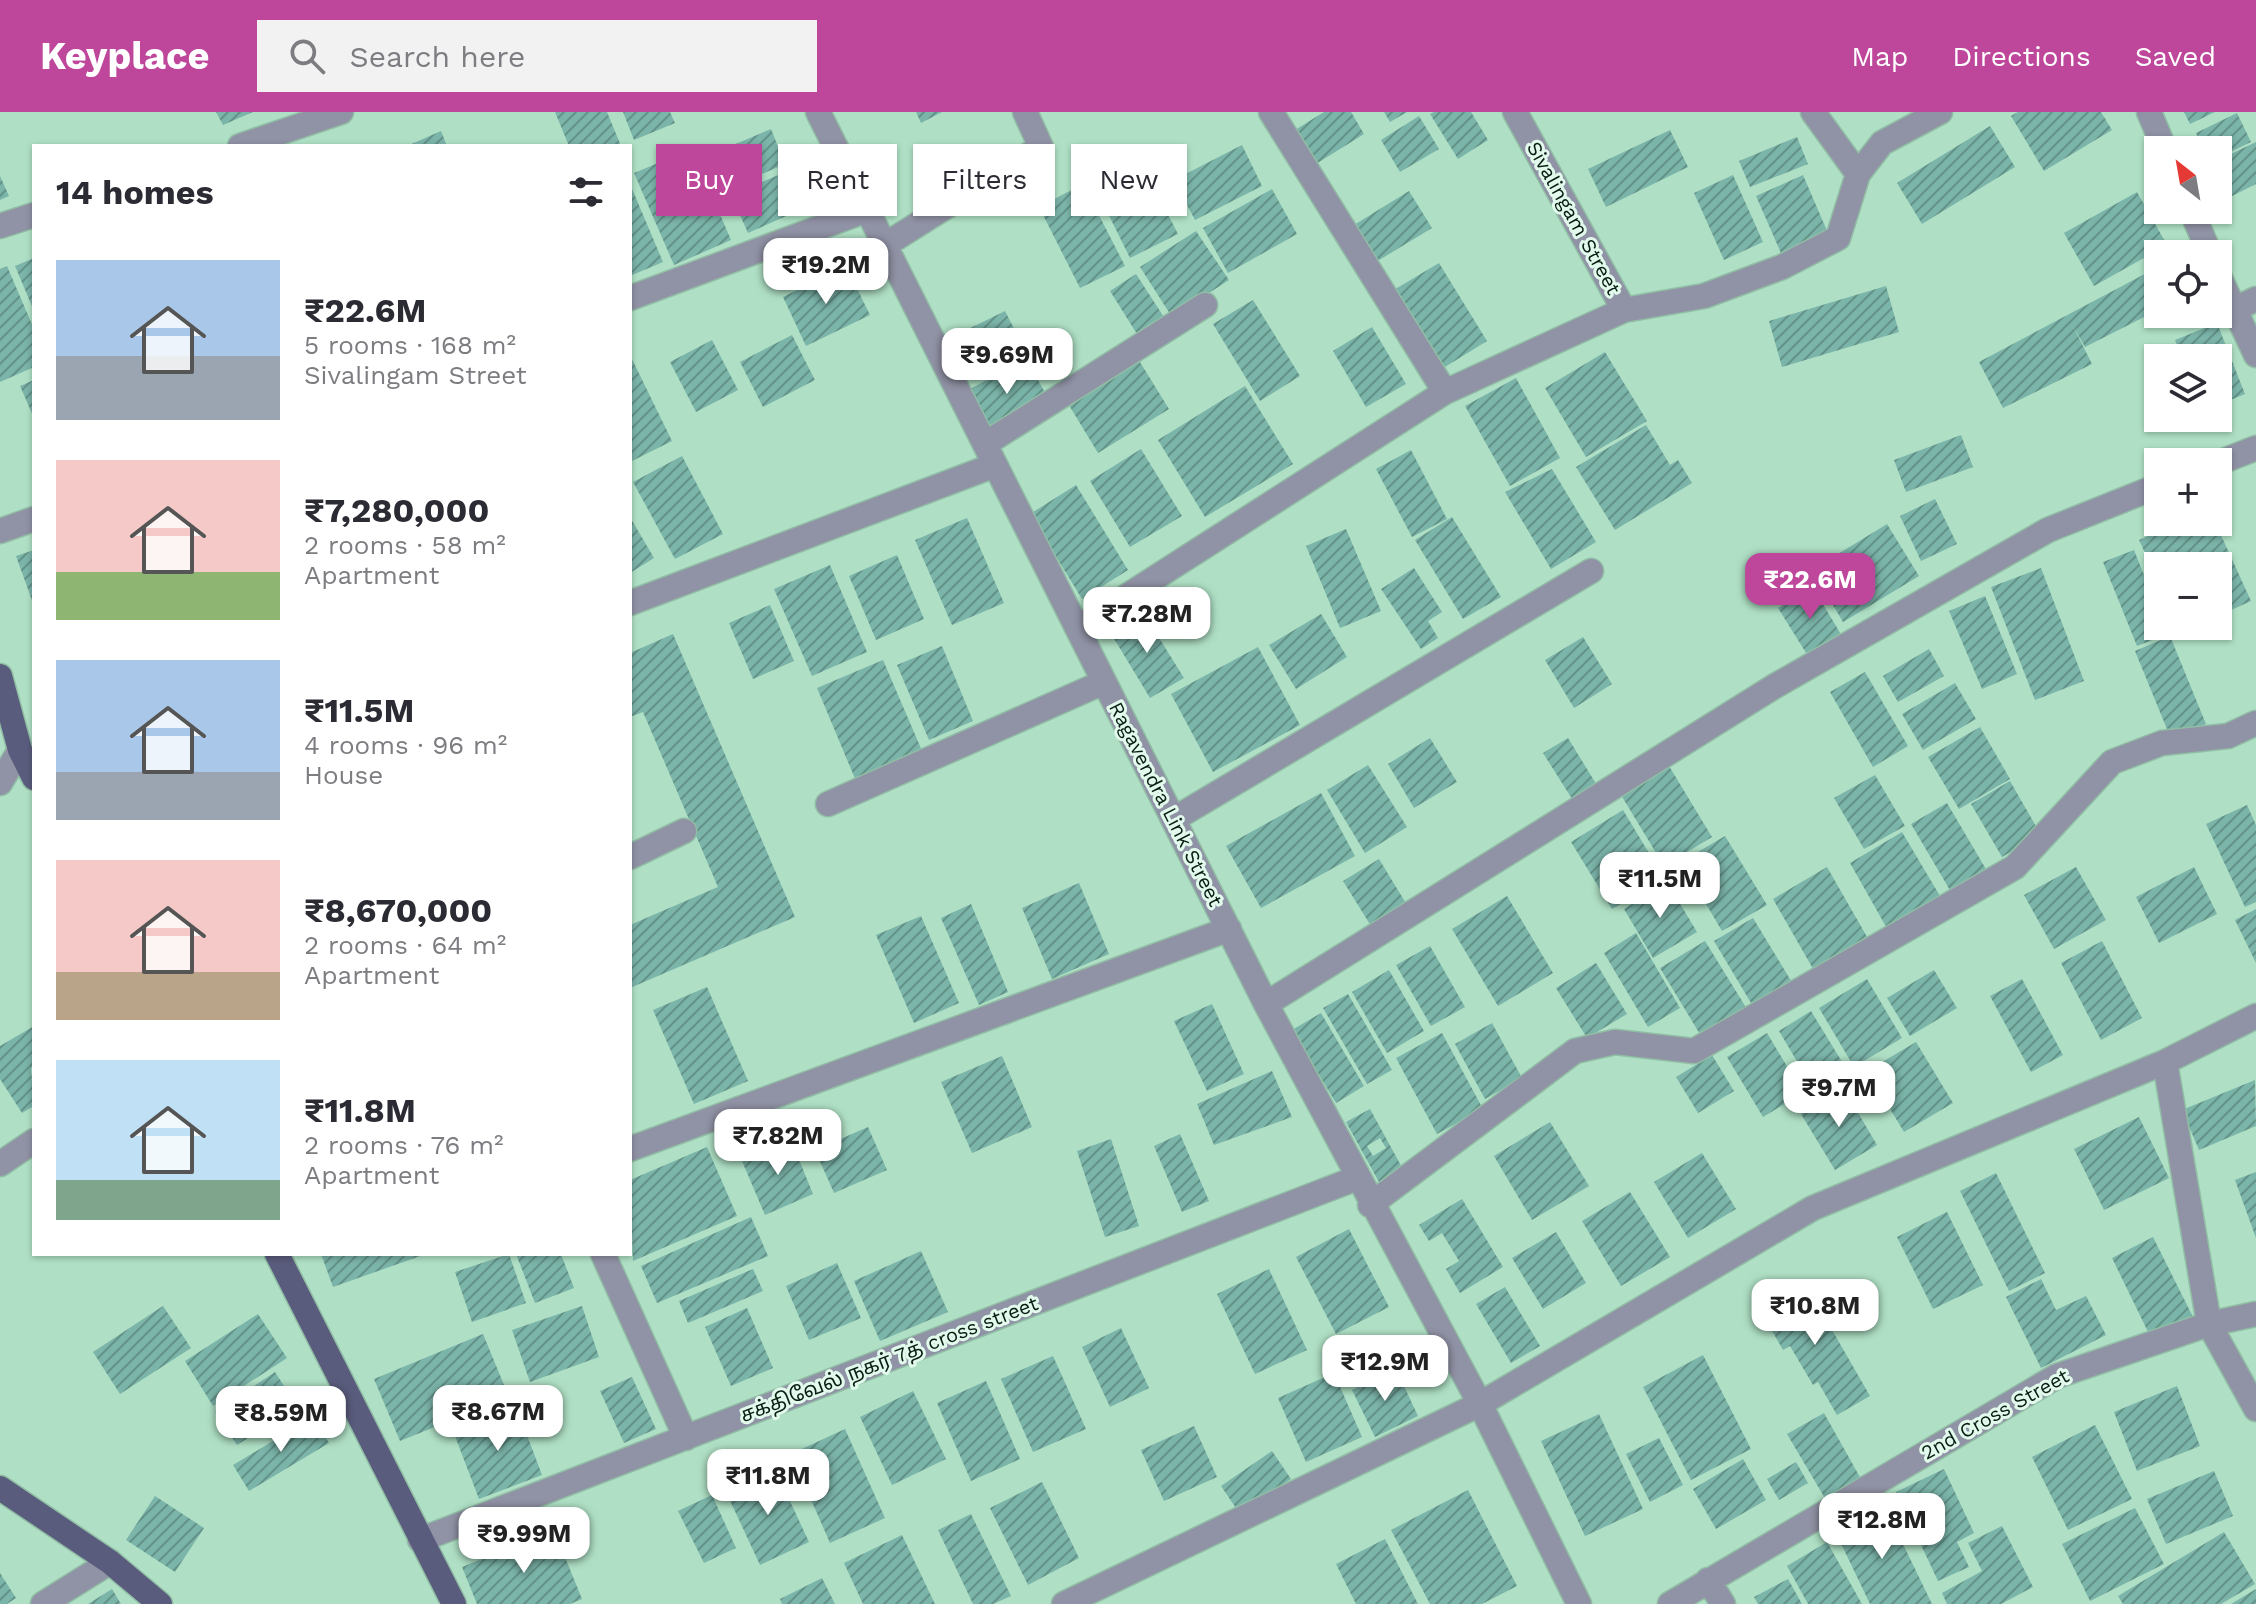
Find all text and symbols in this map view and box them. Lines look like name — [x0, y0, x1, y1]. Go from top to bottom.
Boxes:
search box — [257, 20, 817, 92]
text: Keyplace — [40, 34, 209, 78]
icon: search — [285, 34, 329, 78]
text: Search here — [349, 39, 525, 74]
text: Map — [1851, 40, 1908, 73]
text: Directions — [1952, 40, 2091, 73]
text: Saved — [2135, 40, 2216, 73]
north arrow — [2144, 136, 2232, 224]
map controls — [2144, 136, 2232, 640]
street label: Sivalingam Street — [1522, 137, 1626, 299]
chip: Buy — [656, 144, 762, 216]
chip: Rent — [778, 144, 897, 216]
chip: Filters — [913, 144, 1055, 216]
chip: New — [1071, 144, 1187, 216]
icon: filters — [564, 170, 608, 214]
text: 14 homes — [56, 172, 214, 212]
pin: ₹19.2M — [761, 238, 891, 306]
button: locate — [2144, 240, 2232, 328]
text: ₹19.2M — [781, 249, 871, 279]
text: ₹22.6M — [304, 290, 427, 330]
icon: home — [120, 292, 216, 388]
pin: ₹9.69M — [942, 328, 1072, 396]
text: 5 rooms · 168 m² — [304, 330, 516, 360]
text: ₹9.69M — [960, 339, 1054, 369]
button: layers — [2144, 344, 2232, 432]
text: Sivalingam Street — [304, 360, 527, 390]
button: + — [2144, 448, 2232, 536]
text: ₹7,280,000 — [304, 490, 489, 530]
icon: home — [120, 492, 216, 588]
text: 2 rooms · 58 m² — [304, 530, 506, 560]
button: − — [2144, 552, 2232, 640]
pin: ₹22.6M — [1745, 553, 1875, 621]
text: Apartment — [304, 560, 440, 590]
text: ₹22.6M — [1763, 564, 1857, 594]
pin: ₹7.28M — [1082, 587, 1212, 655]
text: ₹7.28M — [1101, 598, 1193, 628]
text: ₹11.5M — [304, 690, 414, 730]
icon: home — [120, 692, 216, 788]
street label: Ragavendra Link Street — [1104, 698, 1228, 911]
text: 4 rooms · 96 m² — [304, 730, 507, 760]
text: House — [304, 760, 383, 790]
pin: ₹11.5M — [1595, 852, 1725, 920]
text: ₹11.5M — [1618, 863, 1702, 893]
text: ₹8,670,000 — [304, 890, 492, 930]
icon: home — [120, 892, 216, 988]
text: 2 rooms · 64 m² — [304, 930, 506, 960]
text: Apartment — [304, 960, 440, 990]
pin: ₹9.7M — [1783, 1061, 1895, 1129]
text: ₹9.7M — [1801, 1072, 1877, 1102]
text: ₹11.8M — [304, 1090, 416, 1130]
icon: home — [120, 1092, 216, 1188]
pin: ₹7.82M — [713, 1109, 843, 1177]
text: ₹7.82M — [732, 1120, 824, 1150]
text: 2 rooms · 76 m² — [304, 1130, 503, 1160]
text: Apartment — [304, 1160, 440, 1190]
pin: ₹10.8M — [1750, 1279, 1880, 1347]
text: ₹10.8M — [1770, 1290, 1860, 1320]
street label: சக்திவேல் நகர் 7த் cross street — [737, 1291, 1043, 1429]
pin: ₹12.9M — [1320, 1335, 1450, 1403]
text: ₹12.9M — [1340, 1346, 1430, 1376]
street label: 2nd Cross Street — [1917, 1363, 2074, 1465]
pin: ₹8.67M — [433, 1385, 563, 1453]
pin: ₹8.59M — [216, 1386, 346, 1454]
text: ₹8.67M — [451, 1396, 545, 1426]
text: ₹8.59M — [234, 1397, 328, 1427]
pin: ₹11.8M — [703, 1449, 833, 1517]
text: ₹11.8M — [725, 1460, 811, 1490]
pin: ₹12.8M — [1817, 1493, 1947, 1561]
text: ₹12.8M — [1837, 1504, 1927, 1534]
pin: ₹9.99M — [459, 1507, 589, 1575]
text: ₹9.99M — [477, 1518, 571, 1548]

